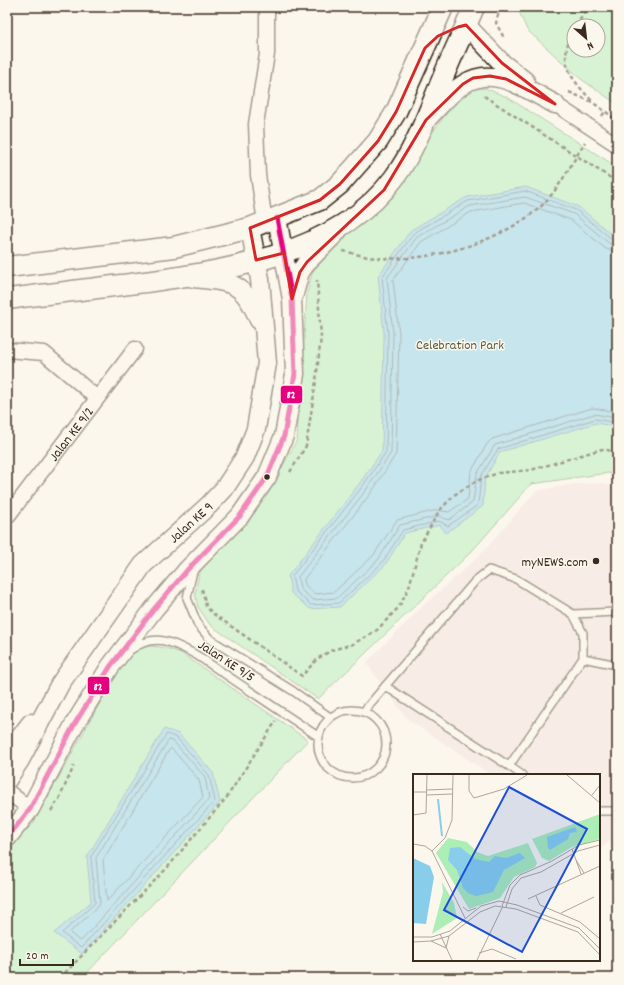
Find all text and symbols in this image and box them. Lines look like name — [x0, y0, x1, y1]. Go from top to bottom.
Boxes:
north arrow — [566, 18, 606, 58]
text: N — [583, 37, 596, 54]
park label: Celebration Park — [416, 336, 504, 356]
line badge: 82 — [280, 385, 303, 404]
text: 82 — [286, 388, 296, 404]
street label: Jalan KE 9/2 — [45, 403, 100, 466]
unlabelled marker — [262, 472, 272, 482]
street label: Jalan KE 9 — [165, 498, 218, 549]
place label: myNEWS.com — [521, 553, 588, 573]
marker: myNEWS.com — [591, 556, 601, 566]
street label: Jalan KE 9/5 — [194, 636, 258, 688]
line badge: 82 — [87, 676, 110, 695]
text: 82 — [93, 680, 103, 696]
inset map — [413, 774, 600, 961]
scale bar — [20, 941, 73, 967]
text: 20 m — [26, 948, 49, 965]

